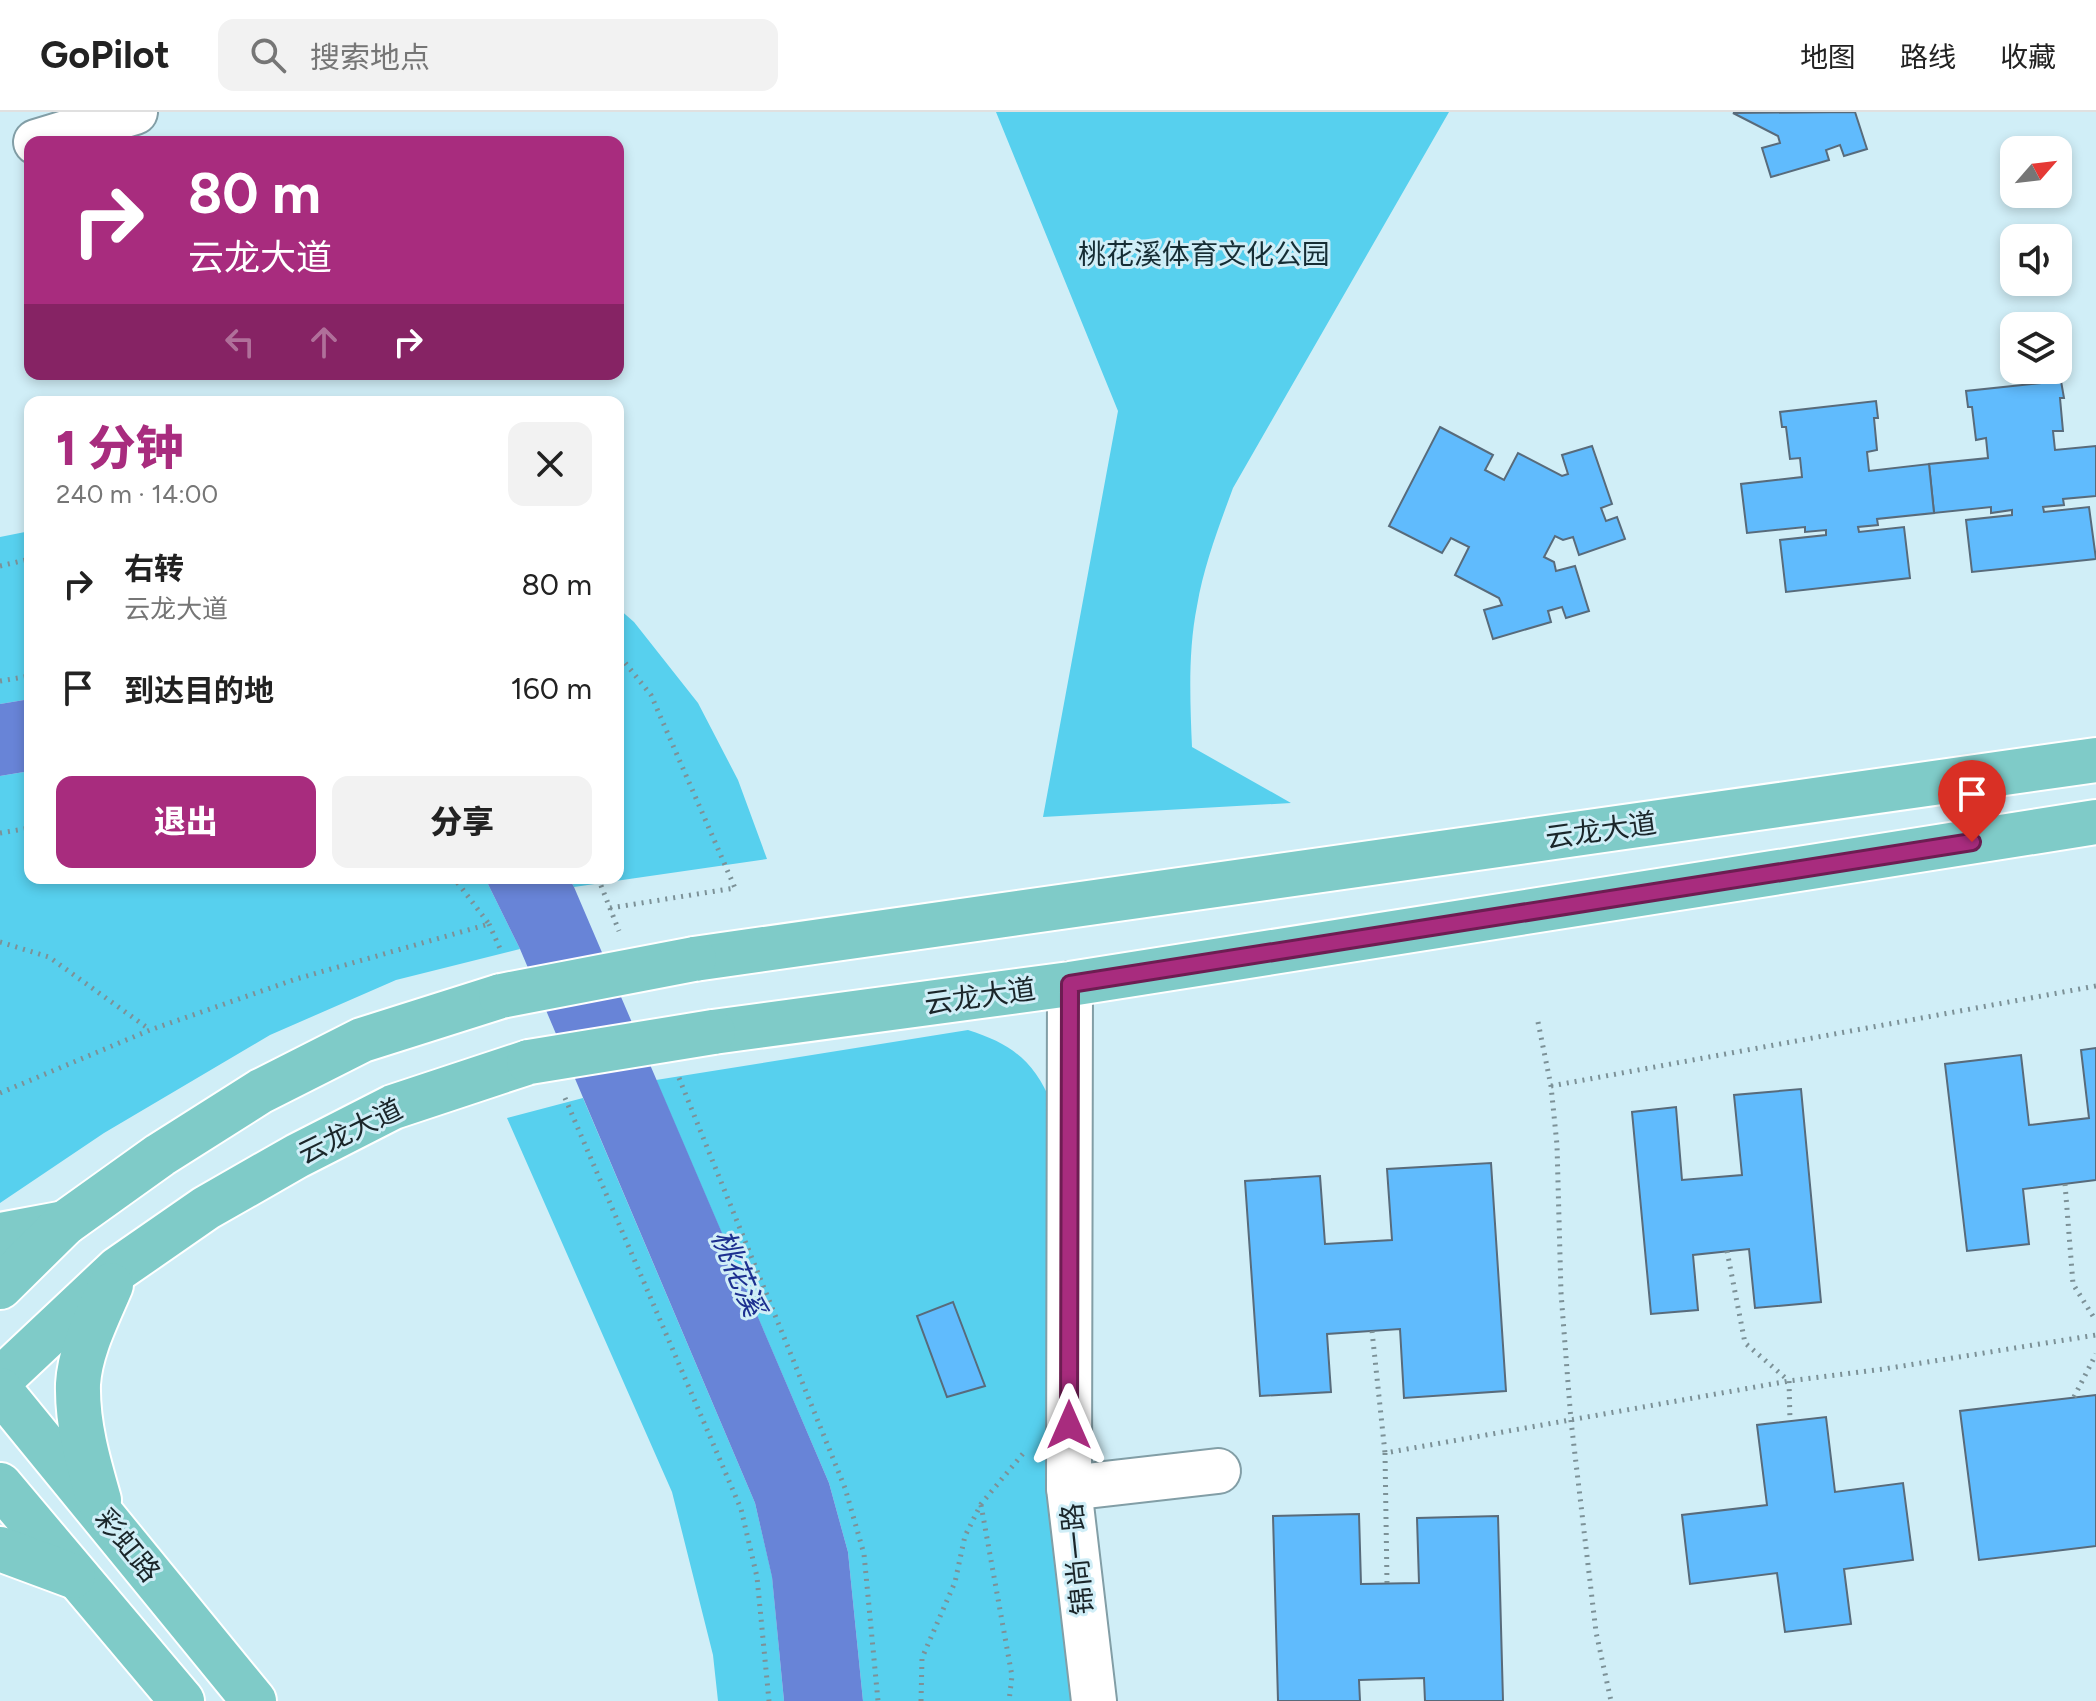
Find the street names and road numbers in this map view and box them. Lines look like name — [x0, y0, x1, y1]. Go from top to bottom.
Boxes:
street label: 云龙大道 — [1543, 805, 1659, 855]
street label: 云龙大道 — [922, 971, 1038, 1021]
street label: 云龙大道 — [292, 1091, 408, 1171]
street label: 彩虹路 — [88, 1502, 168, 1588]
street label: 锦尚一路 — [1054, 1502, 1100, 1616]

